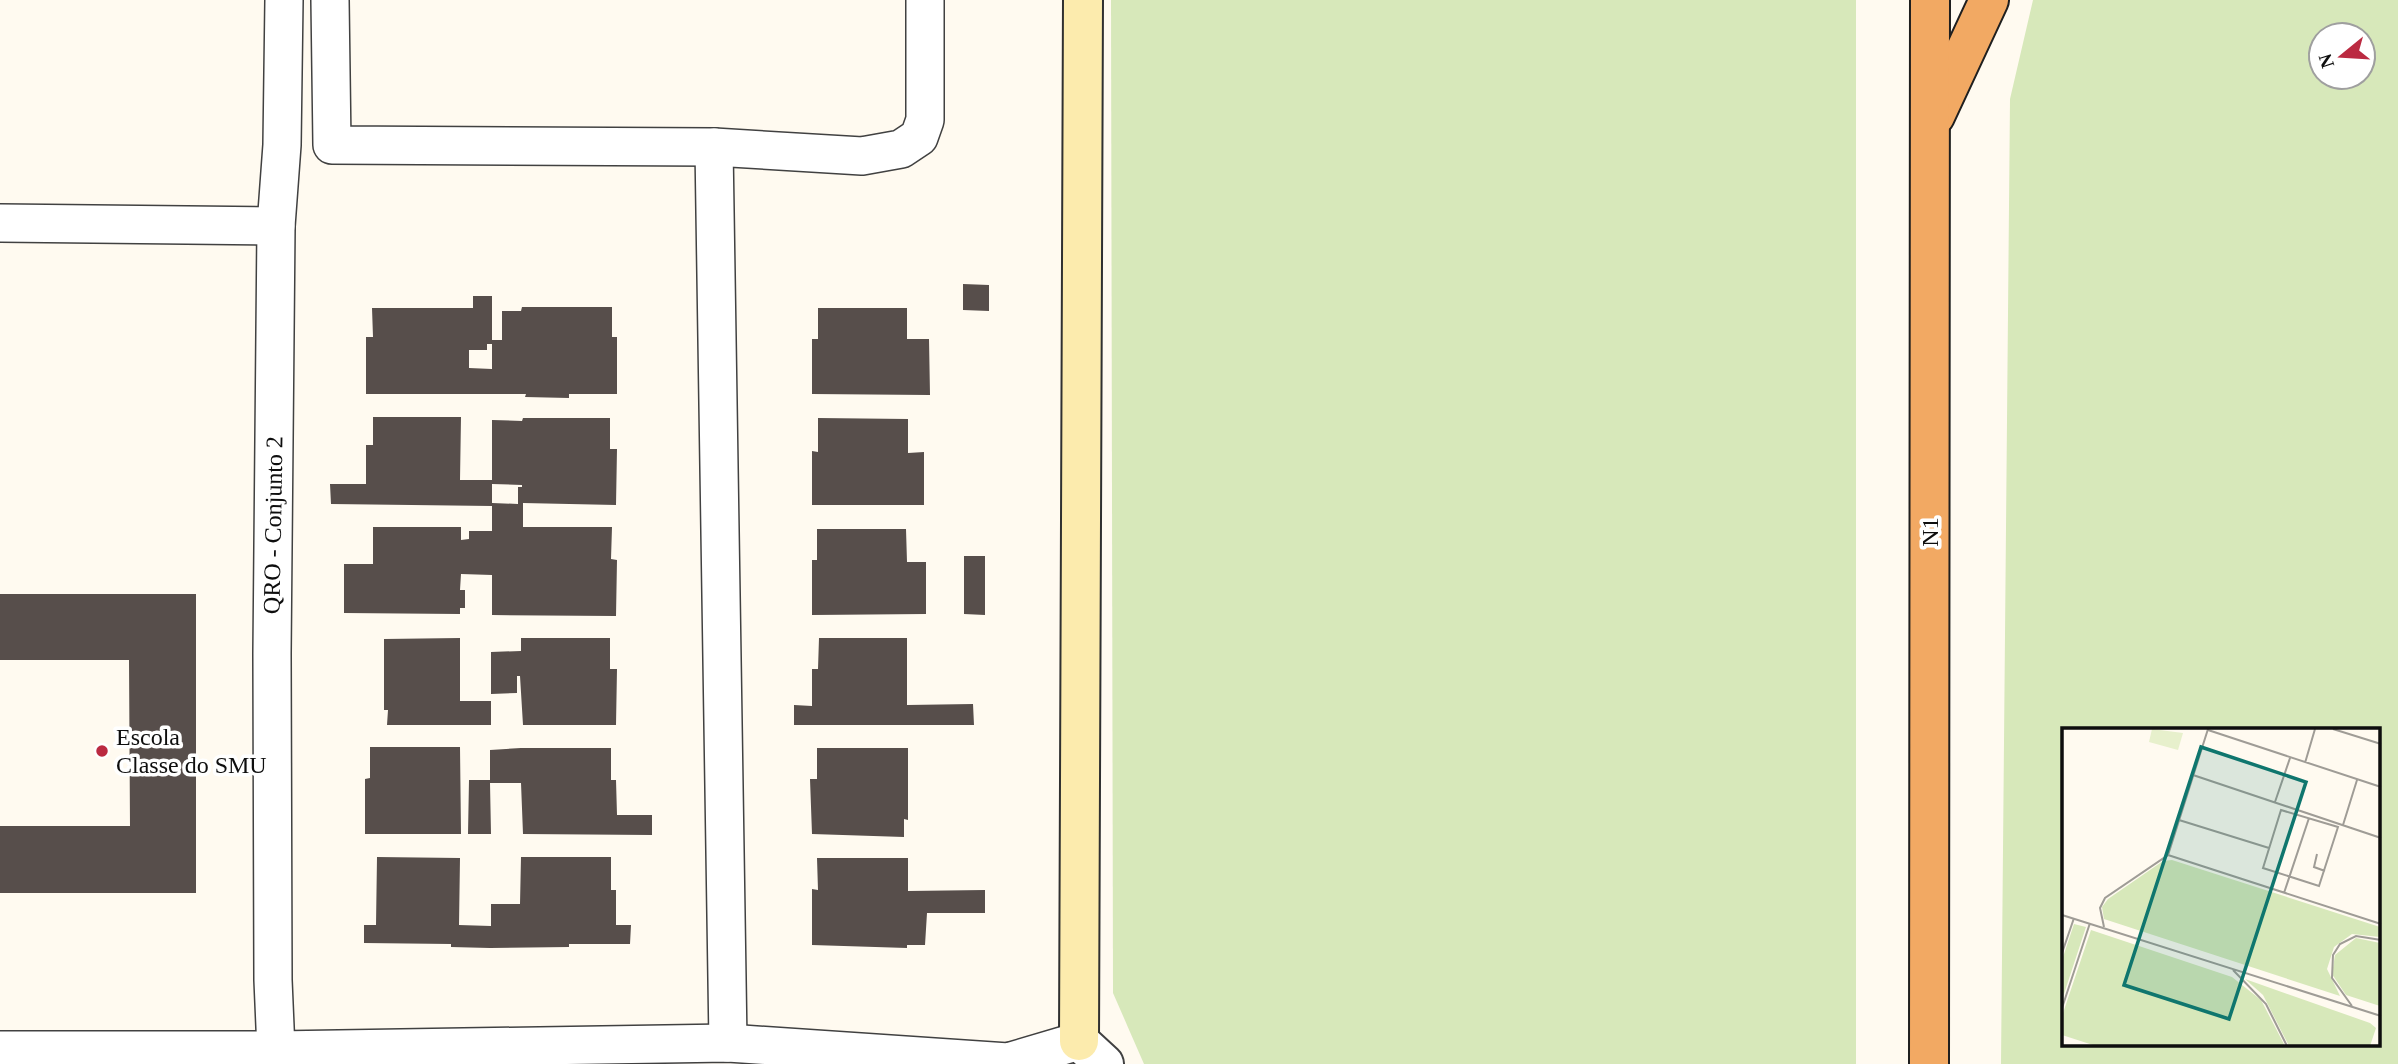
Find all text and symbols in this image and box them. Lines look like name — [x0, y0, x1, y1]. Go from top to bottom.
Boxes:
north arrow — [2307, 21, 2377, 91]
text: N — [2314, 51, 2338, 71]
street label: QRO - Conjunto 2 — [258, 436, 288, 614]
street label: N1 — [1917, 517, 1943, 547]
place label: Escola Classe do SMU — [116, 724, 267, 778]
inset map — [2062, 728, 2380, 1046]
marker: Escola Classe do SMU — [94, 743, 110, 759]

